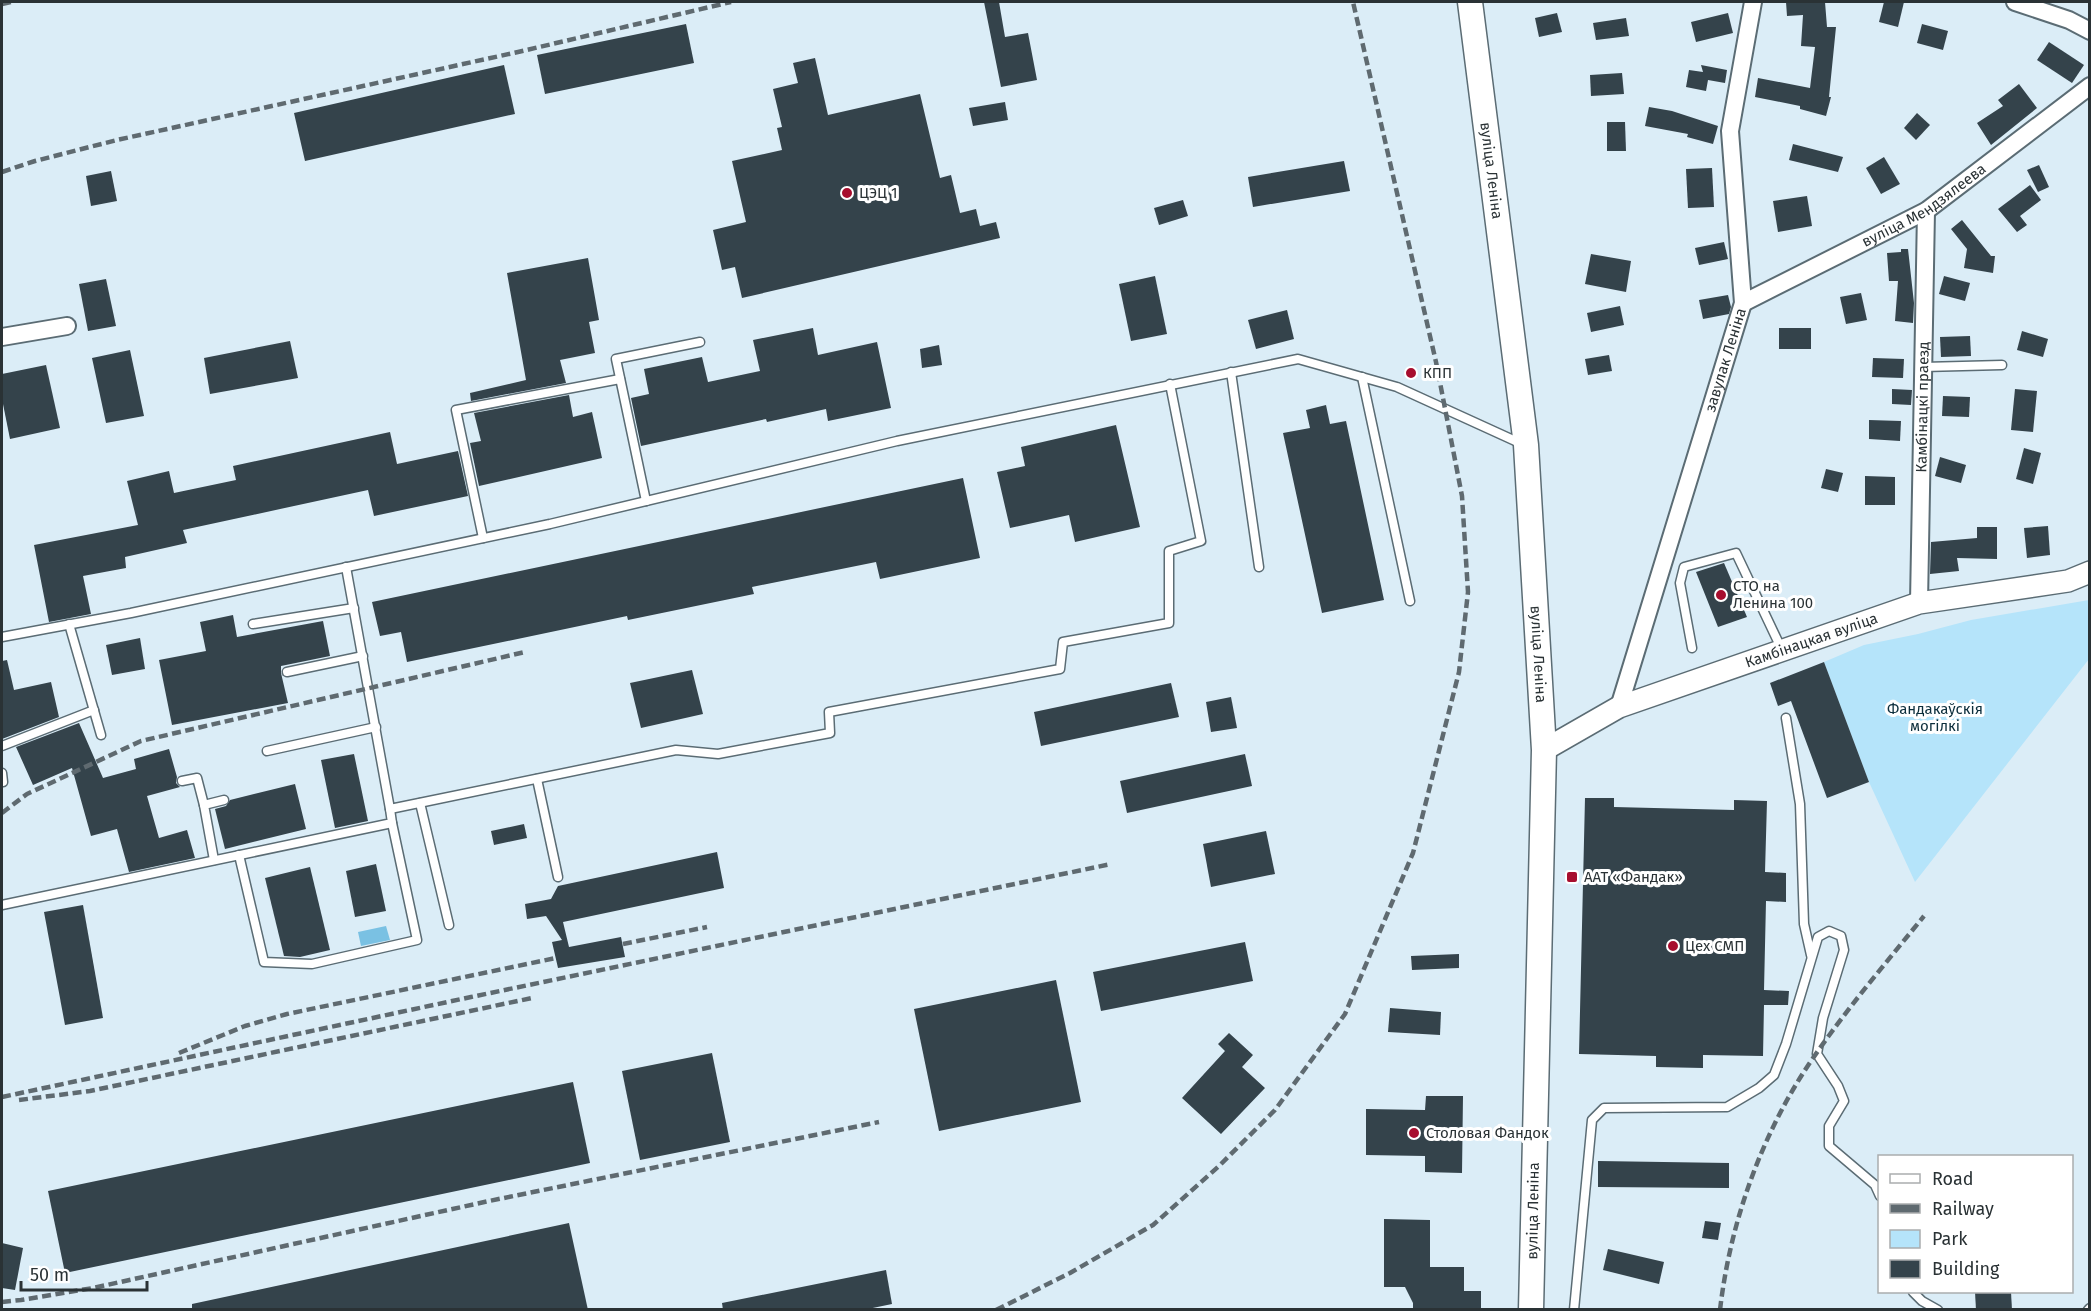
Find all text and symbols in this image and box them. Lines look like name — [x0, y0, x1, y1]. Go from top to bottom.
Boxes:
street label: вуліца Леніна — [1476, 121, 1506, 220]
street label: вуліца Мендзялеева — [1859, 160, 1990, 251]
place label: ЦЭЦ 1 — [859, 184, 897, 202]
marker: ЦЭЦ 1 — [840, 186, 854, 200]
street label: завулак Леніна — [1701, 306, 1750, 414]
street label: Камбінацкі праезд — [1912, 341, 1933, 473]
place label: КПП — [1423, 364, 1452, 382]
marker: КПП — [1404, 366, 1418, 380]
place label: СТО на Ленина 100 — [1733, 577, 1813, 612]
marker: СТО на Ленина 100 — [1714, 588, 1728, 602]
street label: вуліца Леніна — [1526, 605, 1550, 703]
street label: Камбінацкая вуліца — [1743, 609, 1880, 672]
park label: Фандакаўскія могілкі — [1887, 700, 1983, 735]
place label: ААТ «Фандак» — [1584, 868, 1683, 886]
marker: ААТ «Фандак» — [1565, 870, 1579, 884]
place label: Цех СМП — [1685, 937, 1744, 955]
marker: Цех СМП — [1666, 939, 1680, 953]
place label: Столовая Фандок — [1426, 1124, 1549, 1142]
marker: Столовая Фандок — [1407, 1126, 1421, 1140]
legend — [1878, 1155, 2073, 1293]
street label: вуліца Леніна — [1523, 1162, 1543, 1260]
text: Road — [1932, 1168, 1974, 1190]
text: Railway — [1932, 1198, 1994, 1220]
text: Park — [1932, 1228, 1968, 1250]
scale bar — [21, 1254, 147, 1292]
text: Building — [1932, 1258, 2000, 1280]
text: 50 m — [30, 1264, 69, 1286]

